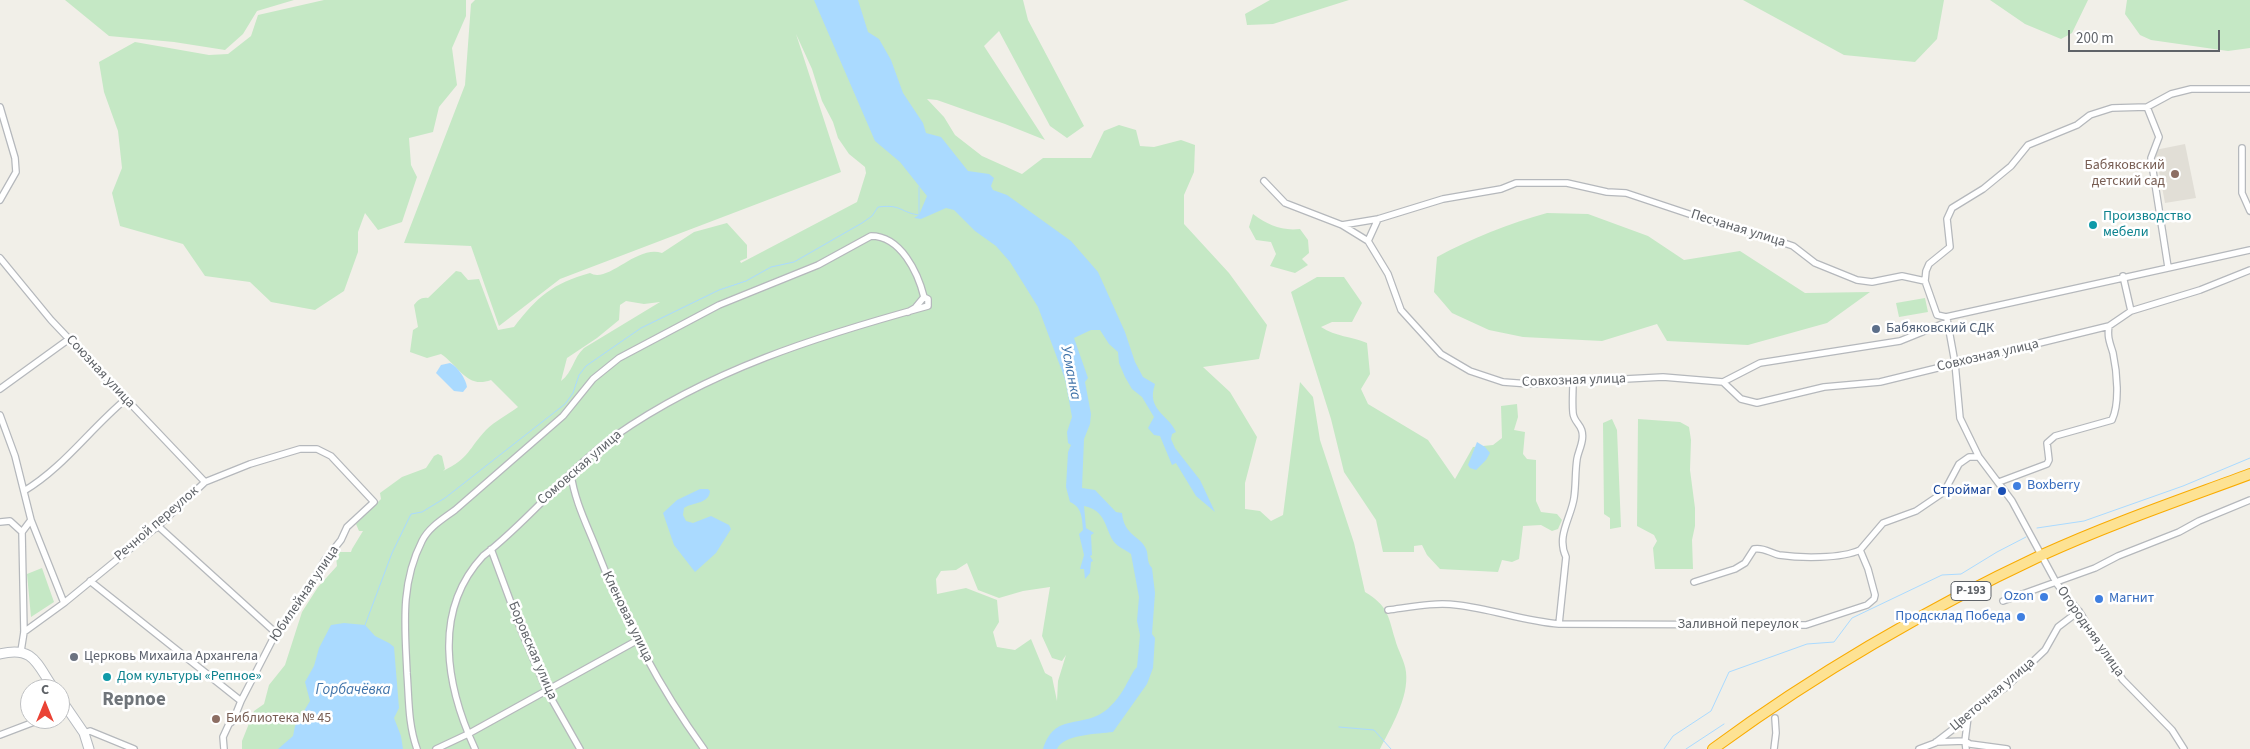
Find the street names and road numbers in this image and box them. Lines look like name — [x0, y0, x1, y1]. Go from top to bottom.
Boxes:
street label: Песчаная улица — [1689, 207, 1787, 251]
street label: Союзная улица — [62, 332, 138, 412]
street label: Совхозная улица — [1935, 336, 2041, 376]
street label: Совхозная улица — [1522, 371, 1626, 391]
street label: Сомовская улица — [534, 427, 626, 509]
street label: Речной переулок — [112, 483, 202, 565]
street label: Юбилейная улица — [267, 543, 343, 645]
street label: Кленовая улица — [598, 569, 656, 665]
road number: Р-193 — [1951, 582, 1991, 600]
street label: Огородняя улица — [2053, 584, 2127, 680]
street label: Боровская улица — [504, 599, 560, 703]
street label: Заливной переулок — [1677, 617, 1799, 633]
street label: Цветочная улица — [1947, 655, 2039, 735]

